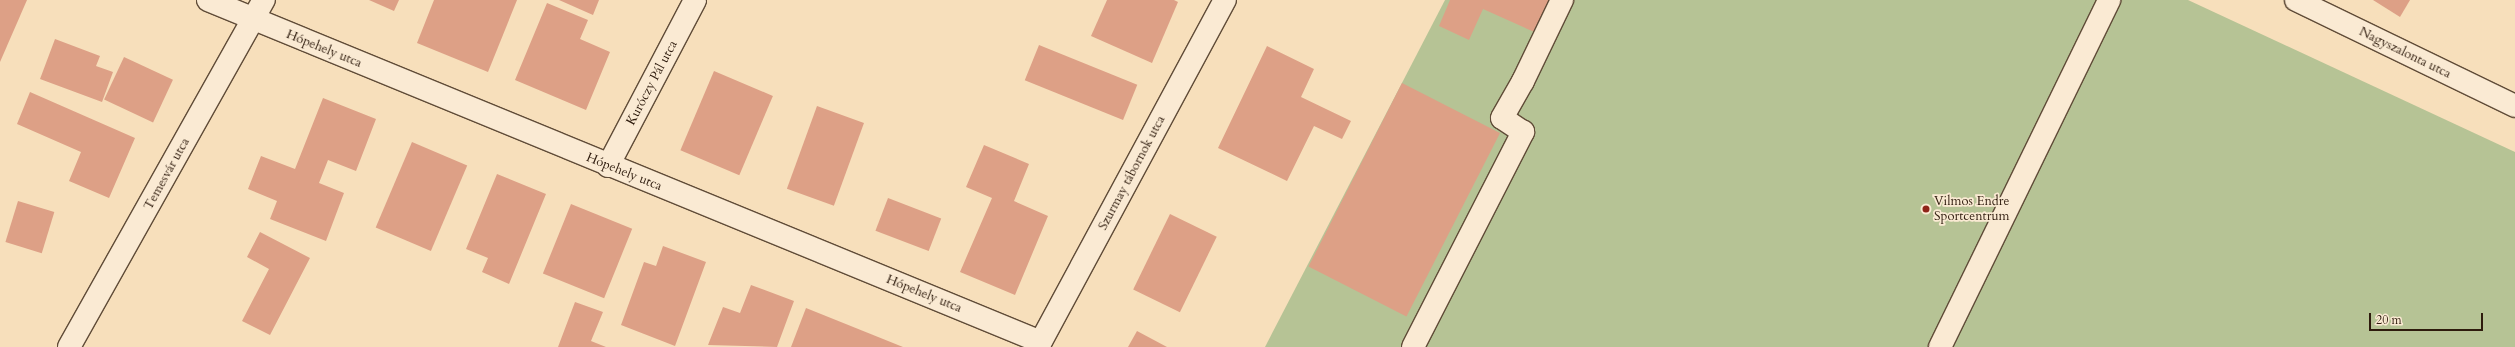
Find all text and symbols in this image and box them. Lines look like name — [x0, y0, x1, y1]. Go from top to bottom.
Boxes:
street label: Nagyszalonta utca — [2356, 24, 2454, 82]
street label: Hópehely utca — [284, 27, 364, 71]
street label: Kuróczy Pál utca — [623, 38, 681, 128]
street label: Szurmay tábornok utca — [1095, 113, 1169, 233]
street label: Temesvár utca — [141, 135, 193, 213]
street label: Hópehely utca — [584, 150, 664, 194]
place label: Vilmos Endre Sportcentrum — [1934, 194, 2010, 225]
marker: Vilmos Endre Sportcentrum — [1921, 204, 1931, 214]
street label: Hópehely utca — [884, 272, 964, 316]
scale bar — [2371, 305, 2485, 331]
text: 20 m — [2376, 312, 2402, 328]

